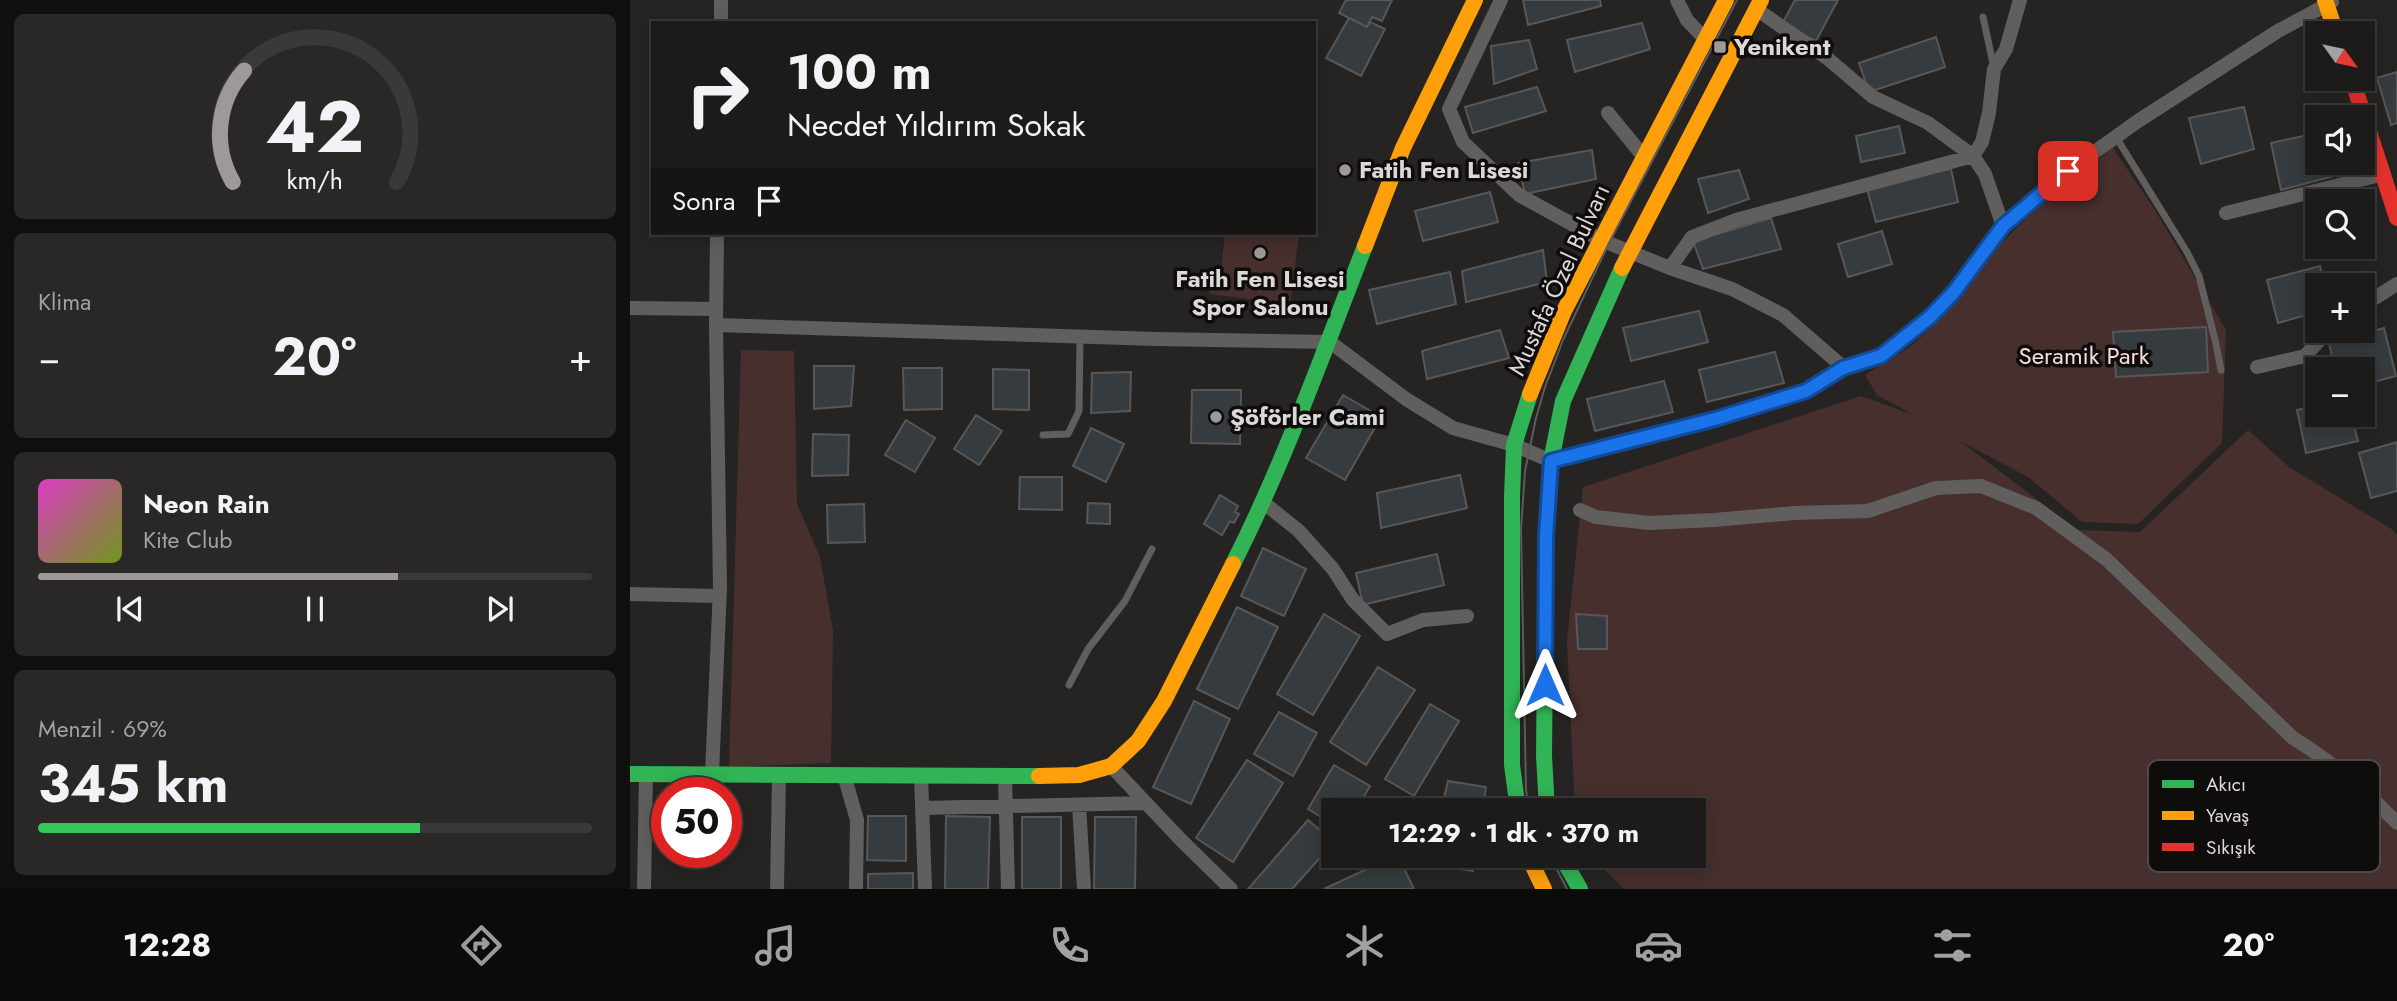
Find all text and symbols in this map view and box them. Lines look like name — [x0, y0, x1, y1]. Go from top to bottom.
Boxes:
north arrow — [2305, 21, 2375, 91]
map controls — [2305, 21, 2375, 427]
place label: Yenikent — [1733, 29, 1831, 64]
text: 100 m — [787, 37, 932, 107]
marker: Yenikent — [1712, 39, 1728, 55]
icon: right — [672, 49, 763, 140]
text: 42 — [266, 75, 364, 180]
text: Necdet Yıldırım Sokak — [787, 102, 1086, 148]
button: sound — [2305, 105, 2375, 175]
pin — [2038, 141, 2098, 201]
place label: Fatih Fen Lisesi — [1359, 152, 1528, 187]
icon: arrive — [2049, 152, 2087, 190]
text: km/h — [287, 162, 343, 198]
marker: Fatih Fen Lisesi — [1337, 162, 1353, 178]
street label: Mustafa Özel Bulvarı — [1499, 178, 1618, 381]
text: Sonra — [672, 182, 736, 220]
icon: arrive — [750, 182, 788, 220]
button: search — [2305, 189, 2375, 259]
marker: Fatih Fen Lisesi Spor Salonu — [1252, 245, 1268, 261]
place label: Fatih Fen Lisesi Spor Salonu — [1175, 261, 1345, 324]
button: + — [2305, 273, 2375, 343]
text: Klima — [38, 285, 91, 319]
text: 20° — [273, 319, 357, 395]
text: − — [38, 330, 60, 385]
text: + — [569, 330, 592, 385]
park label: Seramik Park — [2019, 338, 2150, 373]
button: − — [2305, 357, 2375, 427]
place label: Şöförler Cami — [1230, 399, 1385, 434]
marker: Şöförler Cami — [1208, 409, 1224, 425]
text: Neon Rain — [143, 485, 270, 523]
text: Kite Club — [143, 523, 232, 557]
icon: previous — [111, 590, 149, 628]
icon: pause — [296, 590, 334, 628]
icon: next — [481, 590, 519, 628]
position arrow — [1508, 648, 1582, 722]
text: Menzil · 69% — [38, 712, 167, 746]
text: 345 km — [38, 746, 228, 822]
legend — [2148, 760, 2380, 872]
text: Akıcı — [2206, 771, 2246, 798]
speed limit sign: 50 — [651, 777, 742, 868]
text: Yavaş — [2206, 802, 2249, 829]
text: 12:29 · 1 dk · 370 m — [1388, 814, 1639, 852]
text: Sıkışık — [2206, 834, 2256, 861]
icon: directions — [457, 921, 506, 970]
icon: music — [751, 921, 800, 970]
icon: phone — [1045, 921, 1094, 970]
icon: climate — [1340, 921, 1389, 970]
icon: car — [1634, 921, 1683, 970]
icon: filters — [1928, 921, 1977, 970]
text: 12:28 — [123, 922, 211, 968]
text: 20° — [2223, 922, 2274, 968]

